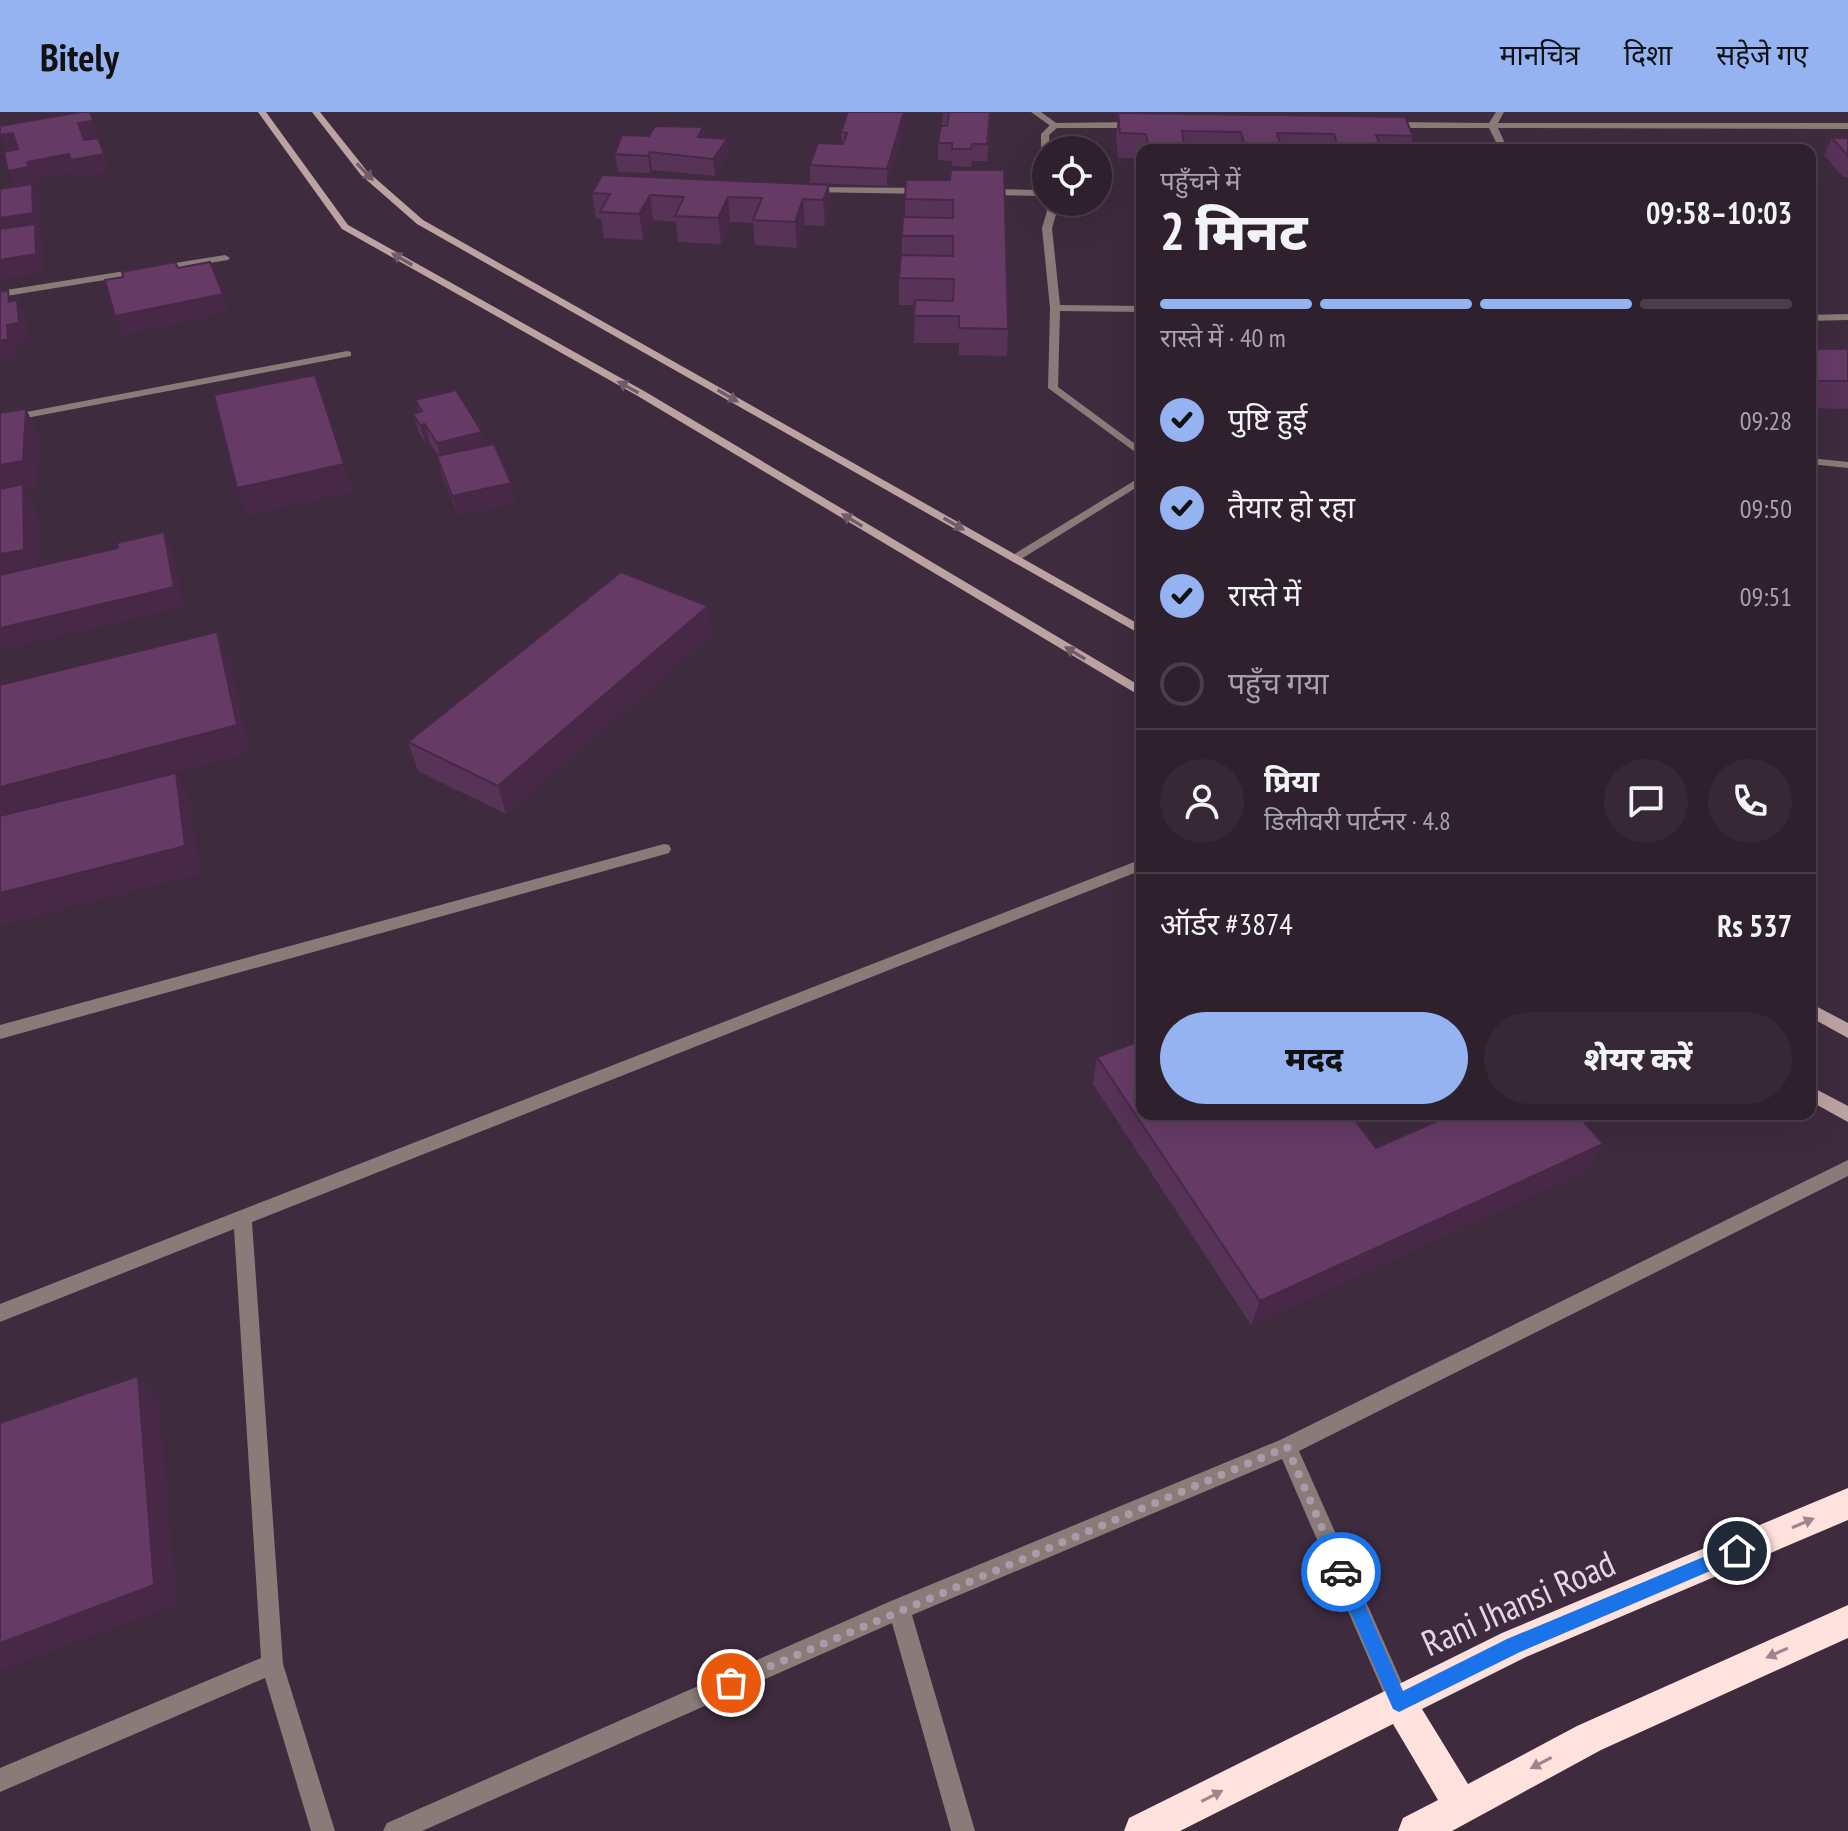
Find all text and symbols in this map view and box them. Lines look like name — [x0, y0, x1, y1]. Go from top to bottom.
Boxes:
text: Bitely — [40, 32, 119, 81]
text: मानचित्र — [1500, 36, 1580, 73]
text: दिशा — [1624, 36, 1672, 73]
text: सहेजे गए — [1716, 36, 1808, 73]
map controls — [1032, 136, 1112, 216]
button: locate — [1032, 136, 1112, 216]
one-way arrow — [355, 162, 373, 181]
text: पहुँचने में — [1160, 164, 1241, 197]
text: 09:58–10:03 — [1646, 193, 1792, 232]
text: 2 मिनट — [1160, 197, 1307, 264]
one-way arrow — [391, 253, 413, 267]
text: रास्ते में · 40 m — [1160, 321, 1286, 354]
one-way arrow — [617, 380, 640, 394]
one-way arrow — [717, 389, 739, 403]
icon: check — [1160, 398, 1204, 442]
text: पुष्टि हुई — [1228, 399, 1307, 438]
text: 09:28 — [1740, 404, 1792, 437]
icon: check — [1160, 486, 1204, 530]
text: तैयार हो रहा — [1228, 487, 1355, 526]
text: 09:50 — [1740, 492, 1792, 525]
one-way arrow — [841, 513, 863, 527]
one-way arrow — [943, 517, 965, 531]
icon: check — [1160, 574, 1204, 618]
text: रास्ते में — [1228, 575, 1301, 614]
text: 09:51 — [1740, 580, 1792, 613]
one-way arrow — [1064, 646, 1086, 660]
text: पहुँच गया — [1228, 663, 1328, 702]
button: person — [1160, 759, 1244, 843]
button: chat — [1604, 759, 1688, 843]
button: phone — [1708, 759, 1792, 843]
text: प्रिया — [1264, 761, 1319, 800]
text: डिलीवरी पार्टनर · 4.8 — [1264, 804, 1451, 837]
text: ऑर्डर #3874 — [1160, 904, 1293, 943]
text: Rs 537 — [1717, 906, 1792, 945]
button: मदद — [1160, 1012, 1468, 1104]
button: शेयर करें — [1484, 1012, 1792, 1104]
one-way arrow — [1791, 1516, 1815, 1529]
pin — [1703, 1517, 1771, 1585]
icon: home — [1715, 1529, 1759, 1573]
courier — [1301, 1532, 1381, 1612]
street label: Rani Jhansi Road — [1414, 1539, 1622, 1666]
icon: car — [1319, 1550, 1363, 1594]
one-way arrow — [1765, 1647, 1789, 1660]
pin — [697, 1649, 765, 1717]
icon: bag — [709, 1661, 753, 1705]
one-way arrow — [1530, 1757, 1553, 1770]
one-way arrow — [1200, 1789, 1223, 1803]

